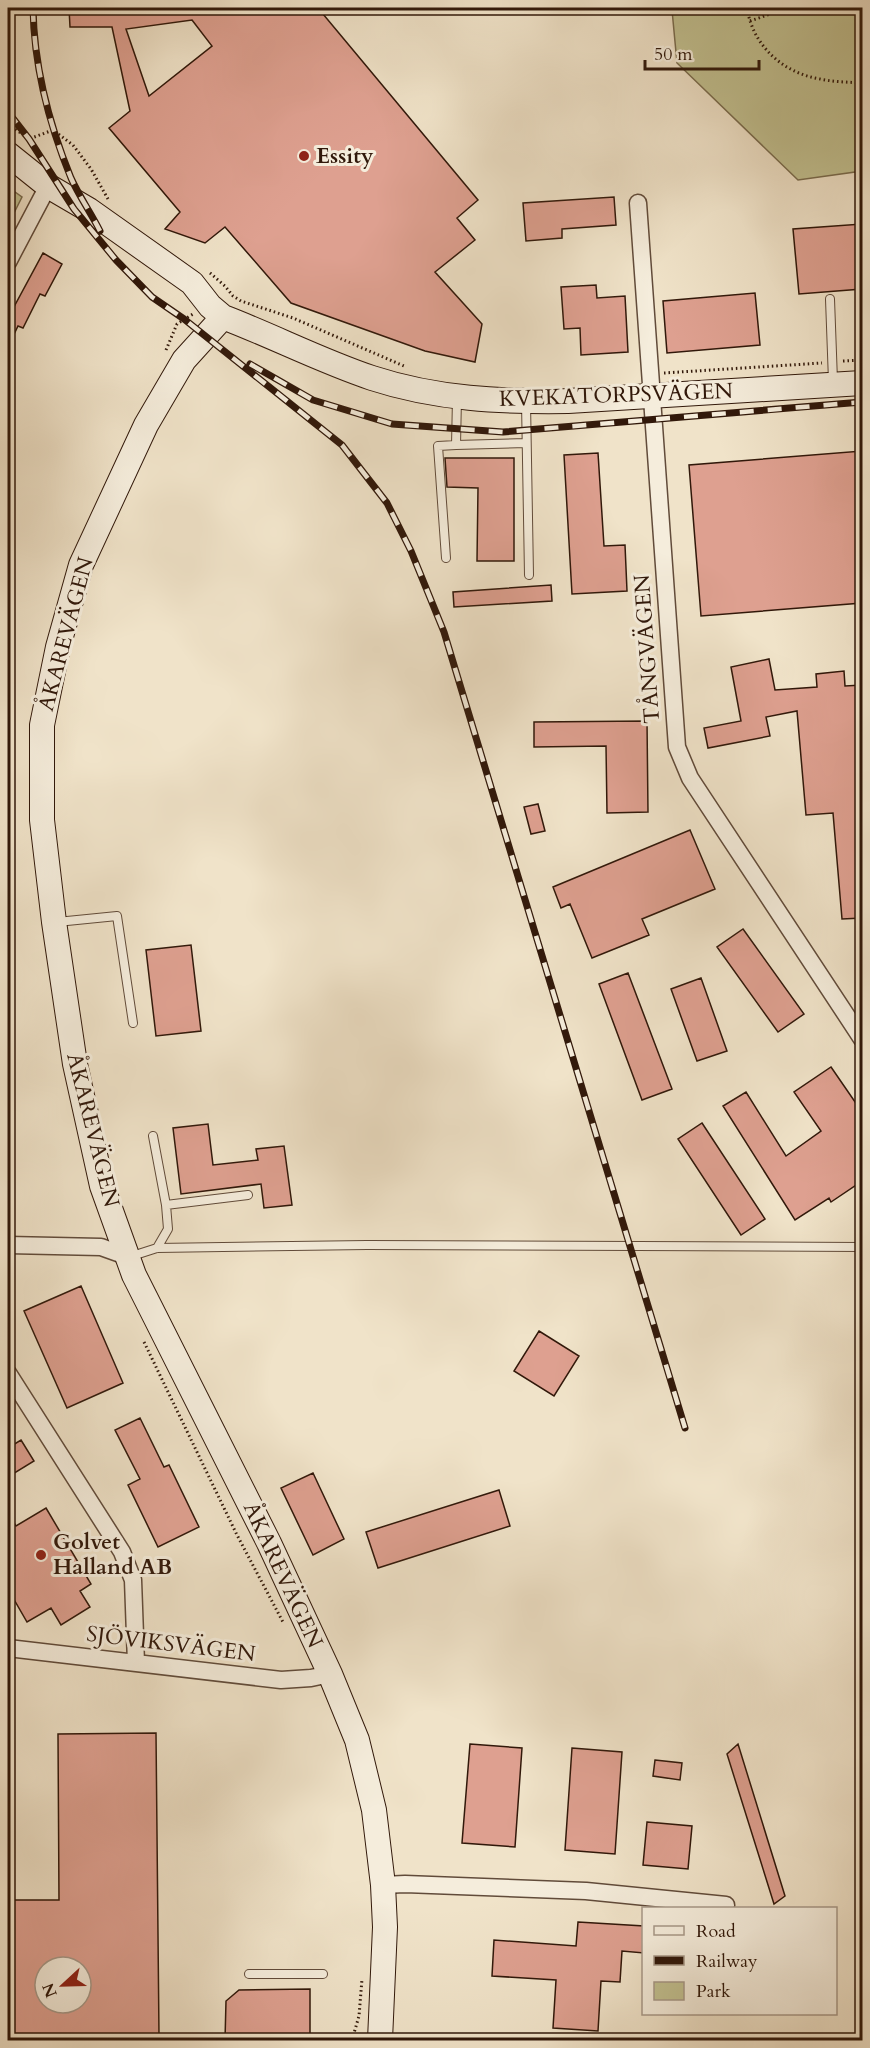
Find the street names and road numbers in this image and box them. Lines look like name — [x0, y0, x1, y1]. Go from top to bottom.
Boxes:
street label: KVEKATORPSVÄGEN — [498, 376, 734, 414]
street label: ÅKAREVÄGEN — [31, 554, 101, 714]
street label: TÅNGVÄGEN — [627, 573, 667, 725]
street label: ÅKAREVÄGEN — [59, 1050, 127, 1211]
street label: ÅKAREVÄGEN — [236, 1497, 330, 1653]
street label: SJÖVIKSVÄGEN — [85, 1619, 257, 1669]

